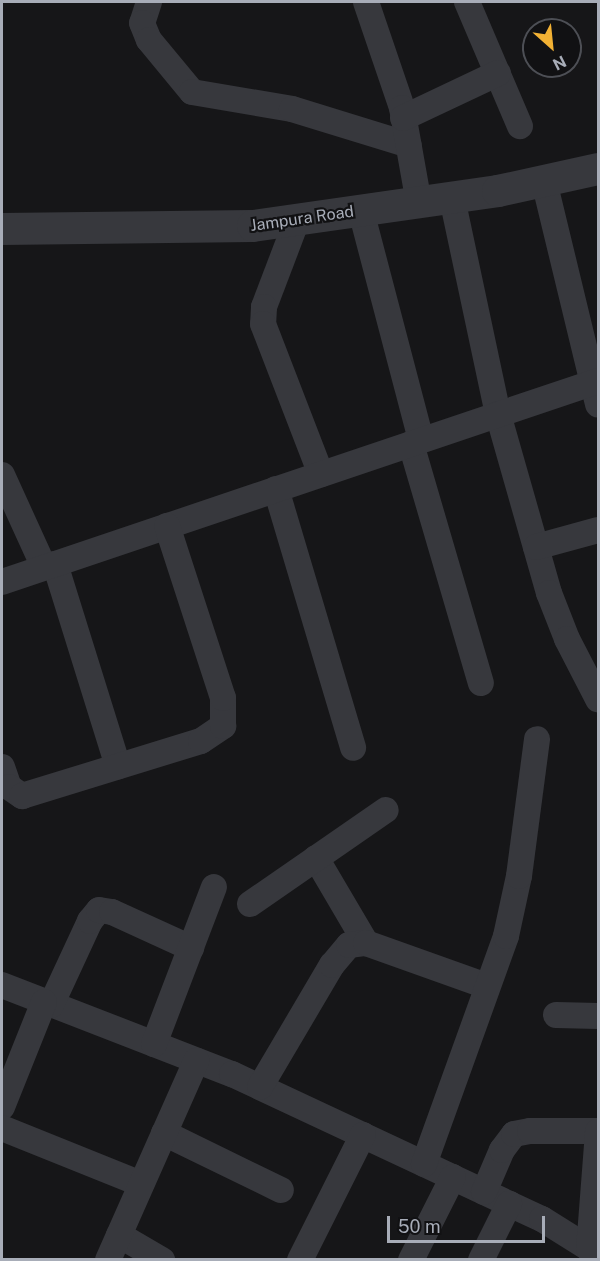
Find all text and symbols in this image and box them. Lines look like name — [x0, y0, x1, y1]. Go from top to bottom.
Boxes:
north arrow — [522, 18, 582, 78]
text: N — [550, 51, 569, 74]
street label: Jampura Road — [249, 202, 355, 236]
scale bar — [390, 1204, 548, 1242]
text: 50 m — [398, 1216, 441, 1237]

